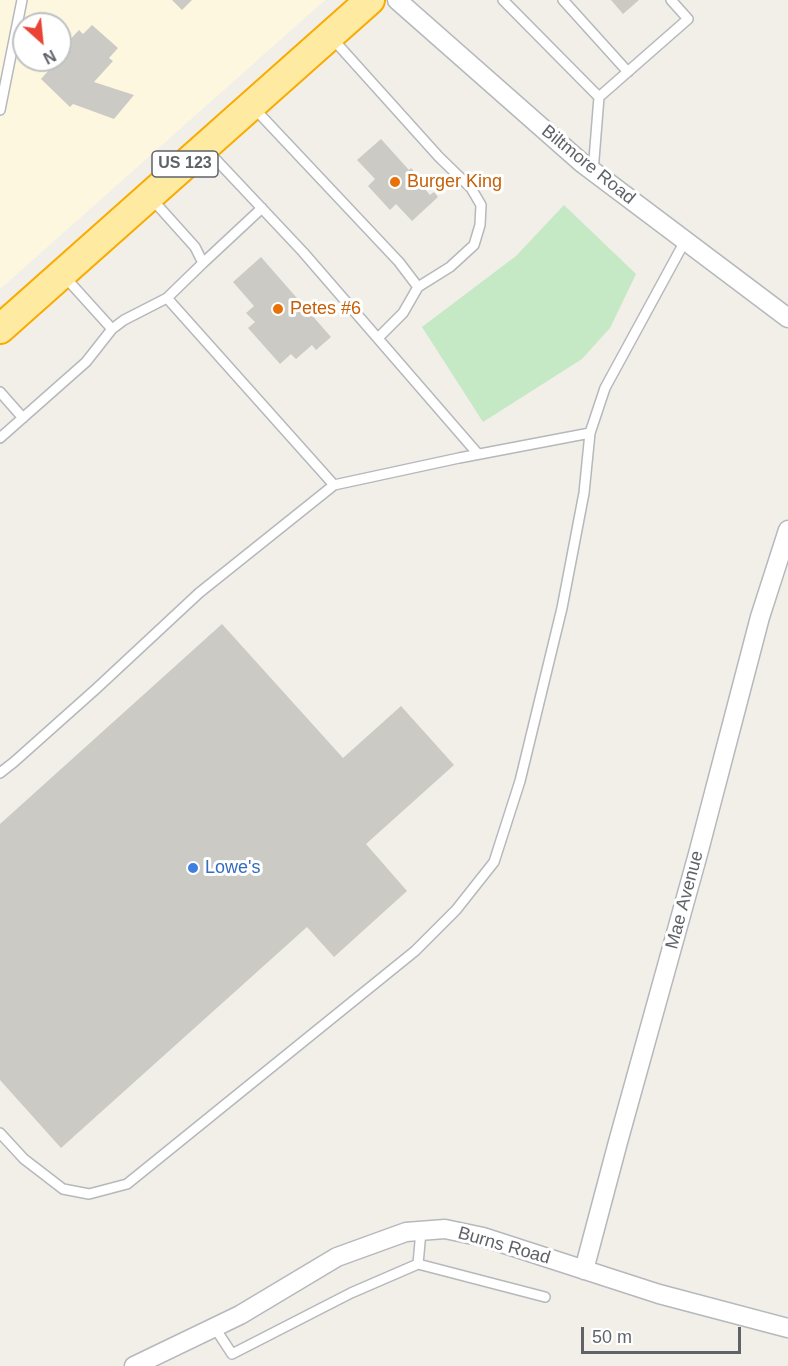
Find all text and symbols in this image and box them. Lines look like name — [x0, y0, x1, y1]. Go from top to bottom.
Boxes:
north arrow — [12, 12, 72, 72]
text: N — [40, 47, 59, 67]
street label: Biltmore Road — [537, 121, 639, 209]
road number: US 123 — [152, 151, 218, 177]
place label: Burger King — [407, 171, 502, 193]
marker: Burger King — [388, 175, 402, 189]
place label: Petes #6 — [290, 298, 361, 320]
marker: Petes #6 — [271, 302, 285, 316]
street label: Mae Avenue — [662, 849, 708, 951]
place label: Lowe's — [205, 857, 260, 879]
marker: Lowe's — [186, 861, 200, 875]
street label: Burns Road — [455, 1223, 553, 1269]
scale bar — [584, 1315, 744, 1353]
text: 50 m — [592, 1327, 632, 1347]

